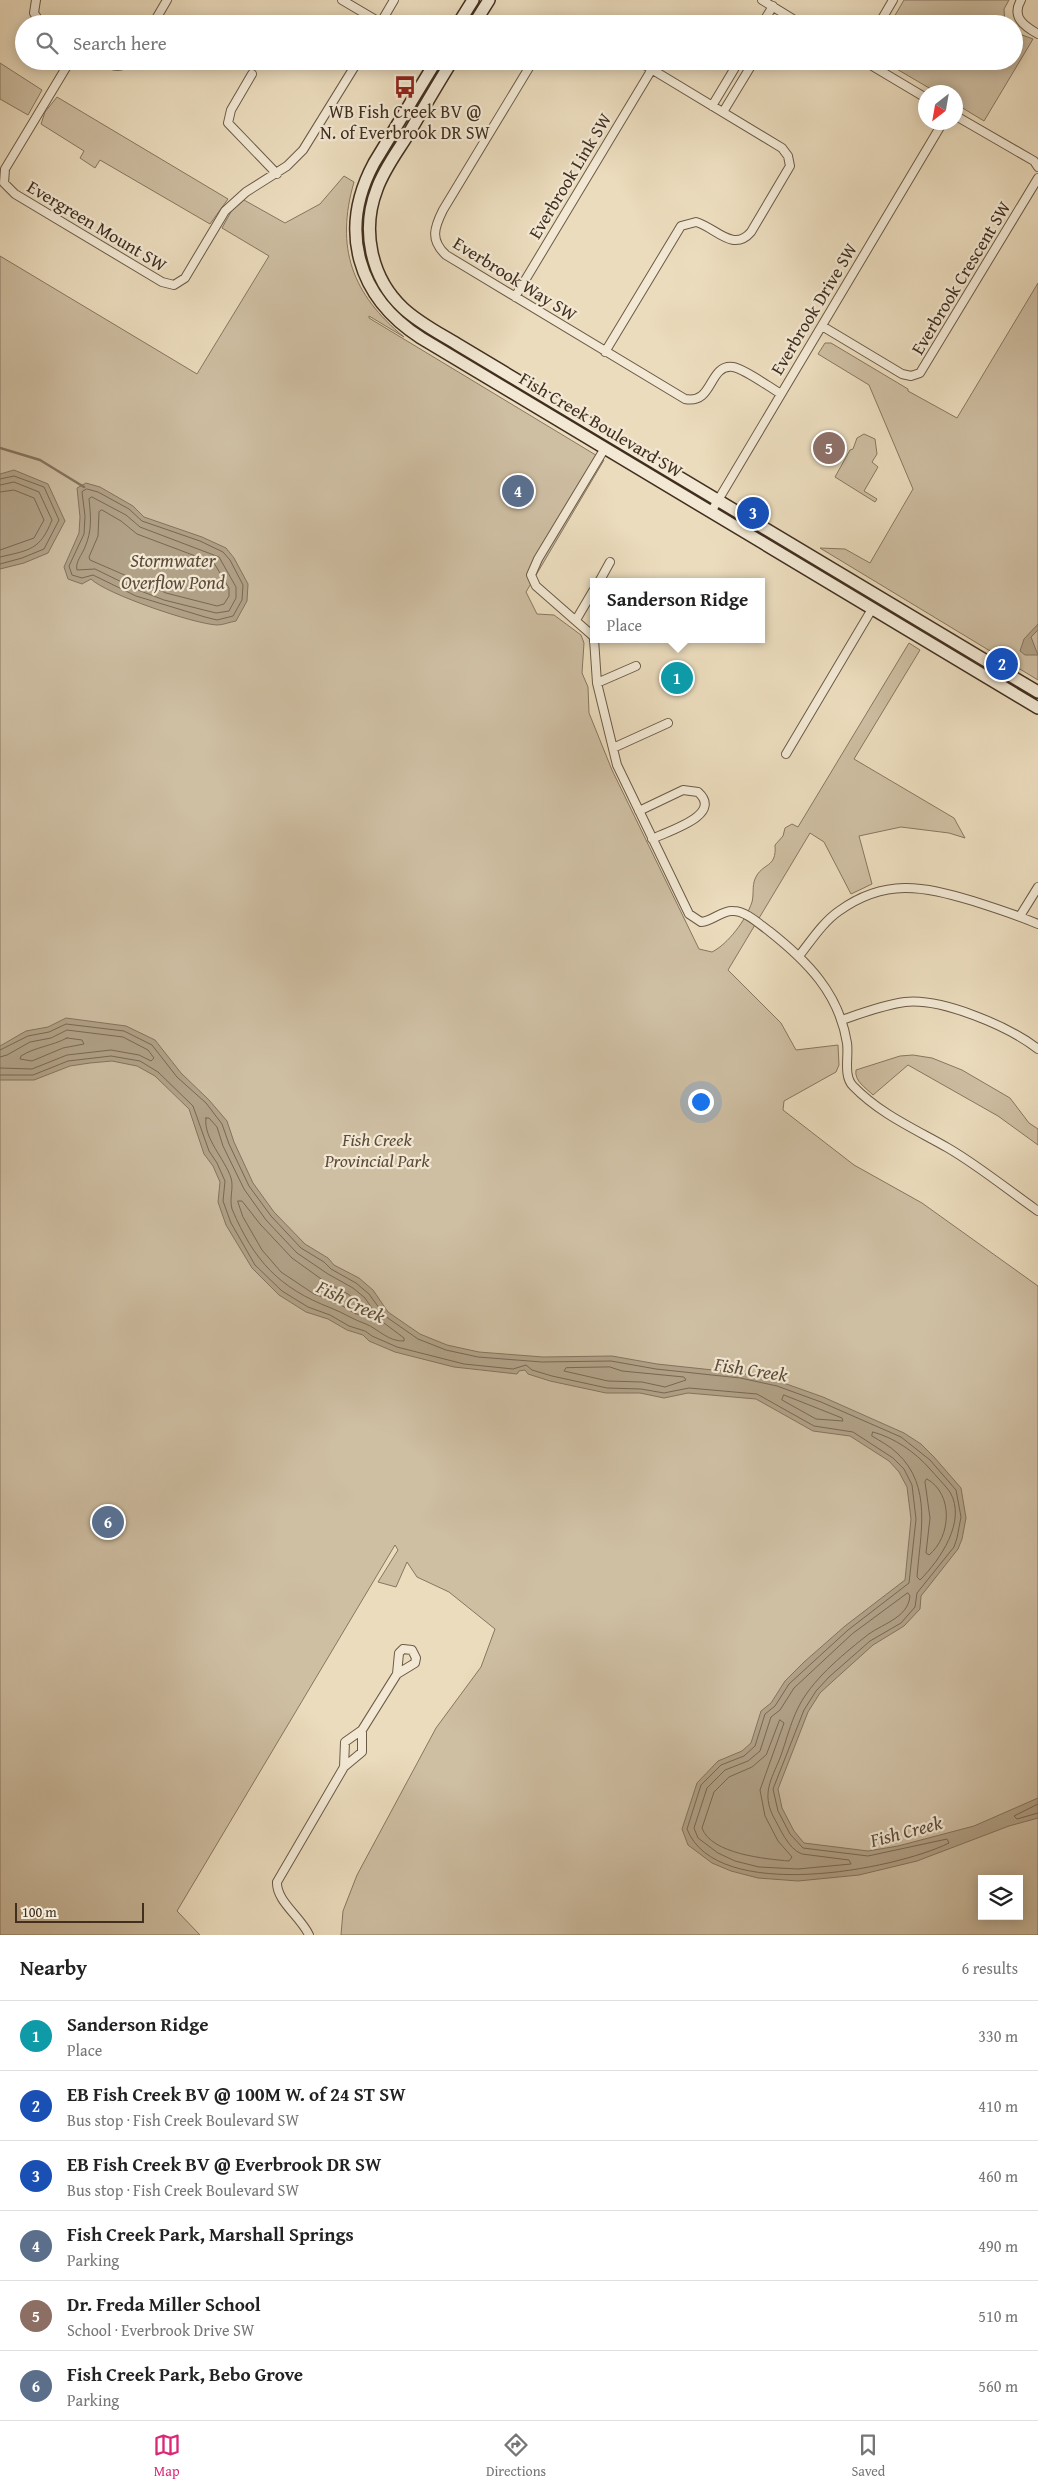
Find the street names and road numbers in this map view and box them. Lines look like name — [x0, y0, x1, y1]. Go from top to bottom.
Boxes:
street label: Everbrook Link SW — [521, 107, 618, 244]
street label: Evergreen Mount SW — [22, 173, 173, 278]
street label: Everbrook Crescent SW — [904, 195, 1018, 360]
street label: Everbrook Way SW — [448, 230, 583, 328]
street label: Everbrook Drive SW — [763, 237, 864, 380]
street label: Fish Creek Boulevard SW — [514, 365, 689, 485]

